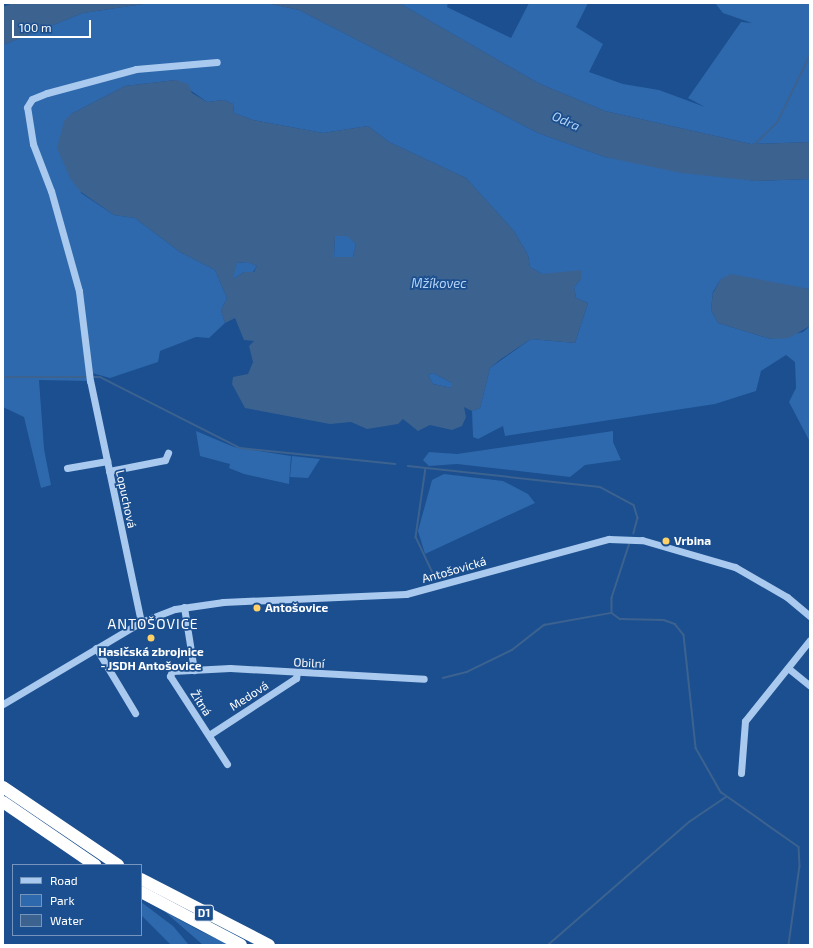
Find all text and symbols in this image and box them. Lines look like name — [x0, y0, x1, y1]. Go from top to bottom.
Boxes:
scale bar — [14, 12, 93, 38]
text: 100 m — [19, 20, 51, 34]
water label: Odra — [550, 108, 582, 134]
water label: Mžíkovec — [411, 275, 467, 291]
street label: Lopuchová — [113, 469, 139, 529]
place label: Vrbina — [674, 534, 711, 548]
marker: Vrbina — [661, 536, 671, 546]
street label: Antošovická — [420, 554, 488, 586]
place label: Antošovice — [265, 601, 328, 615]
marker: Antošovice — [252, 603, 262, 613]
district label: ANTOŠOVICE — [107, 616, 199, 632]
marker: Hasičská zbrojnice - JSDH Antošovice — [146, 633, 156, 643]
place label: Hasičská zbrojnice - JSDH Antošovice — [98, 645, 204, 673]
street label: Obilní — [293, 655, 325, 671]
street label: Medová — [227, 678, 271, 714]
street label: Žitná — [187, 687, 215, 719]
legend — [12, 864, 142, 936]
text: Road — [50, 873, 78, 887]
text: Park — [50, 893, 75, 907]
road number: D1 — [193, 904, 215, 922]
text: Water — [50, 913, 84, 927]

